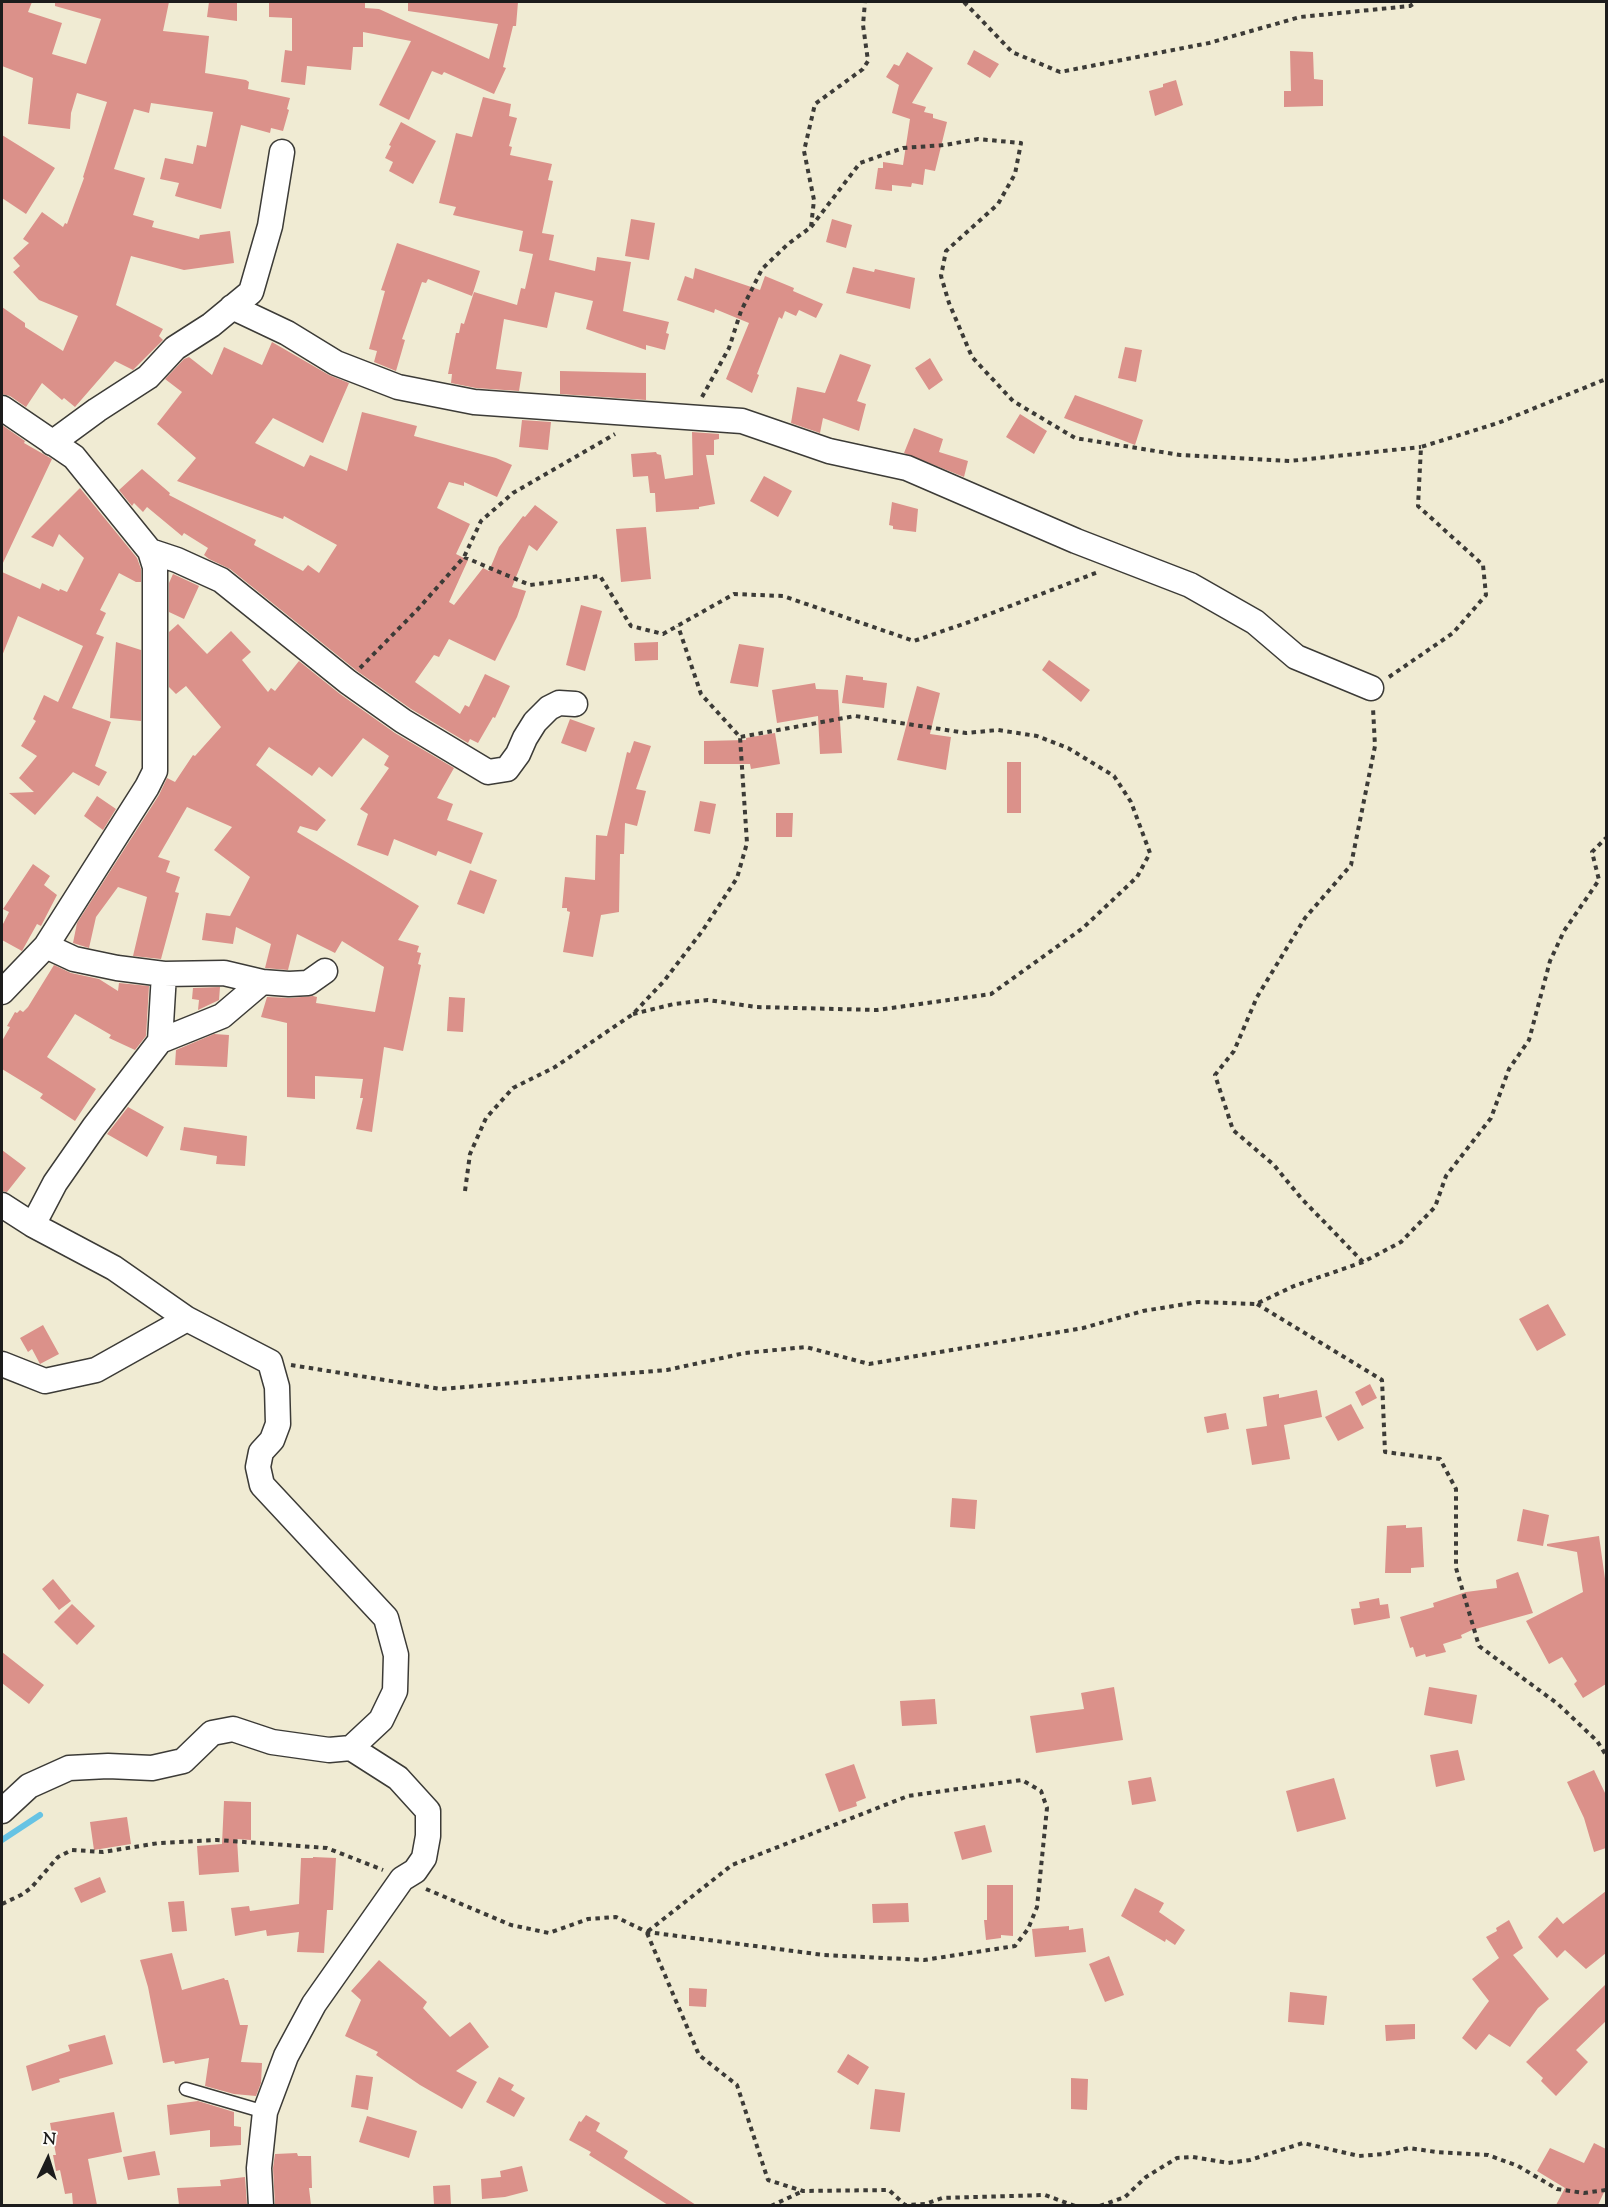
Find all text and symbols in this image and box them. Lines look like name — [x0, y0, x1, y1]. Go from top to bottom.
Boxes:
north arrow — [18, 2129, 78, 2189]
text: N — [42, 2129, 56, 2152]

